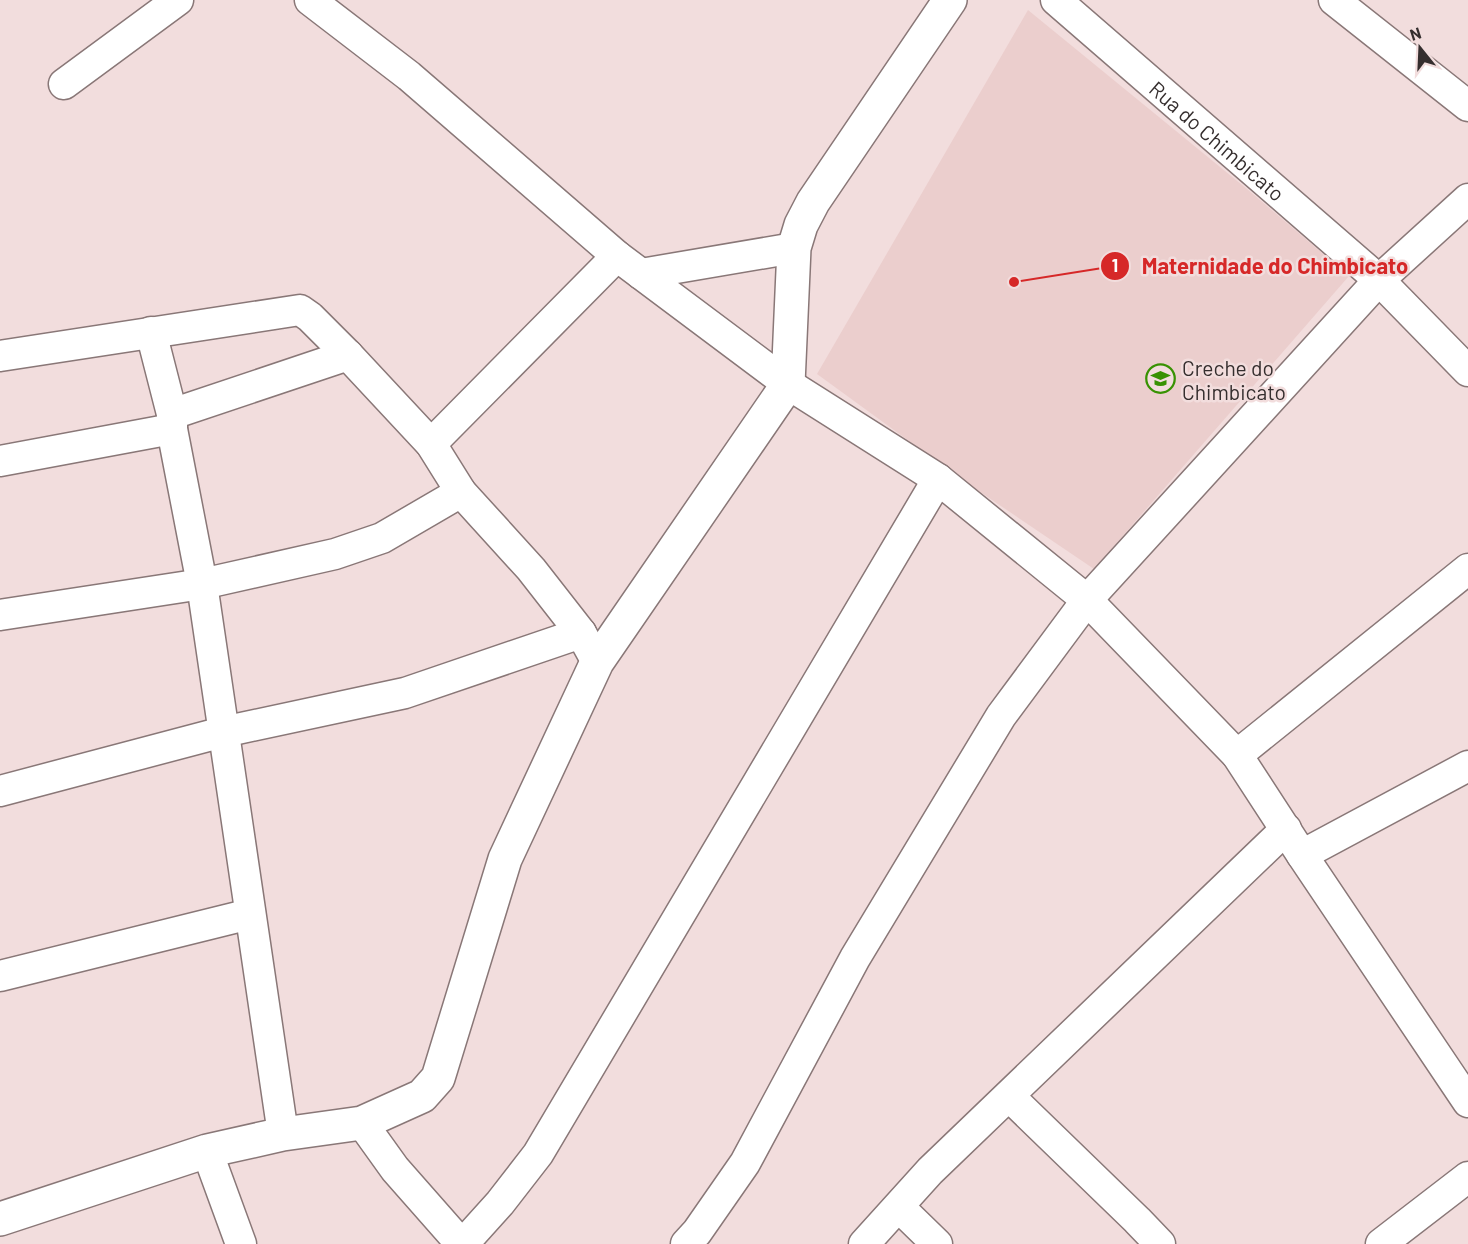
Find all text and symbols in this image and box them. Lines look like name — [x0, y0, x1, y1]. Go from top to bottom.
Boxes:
north arrow — [1390, 18, 1450, 78]
text: N — [1407, 23, 1423, 44]
street label: Rua do Chimbicato — [1145, 75, 1290, 205]
callout: Maternidade do Chimbicato — [1100, 246, 1421, 286]
text: Maternidade do Chimbicato — [1142, 252, 1408, 278]
text: 1 — [1112, 254, 1118, 276]
place label: Creche do Chimbicato — [1182, 355, 1286, 404]
school or university icon: Creche do Chimbicato — [1145, 363, 1177, 395]

